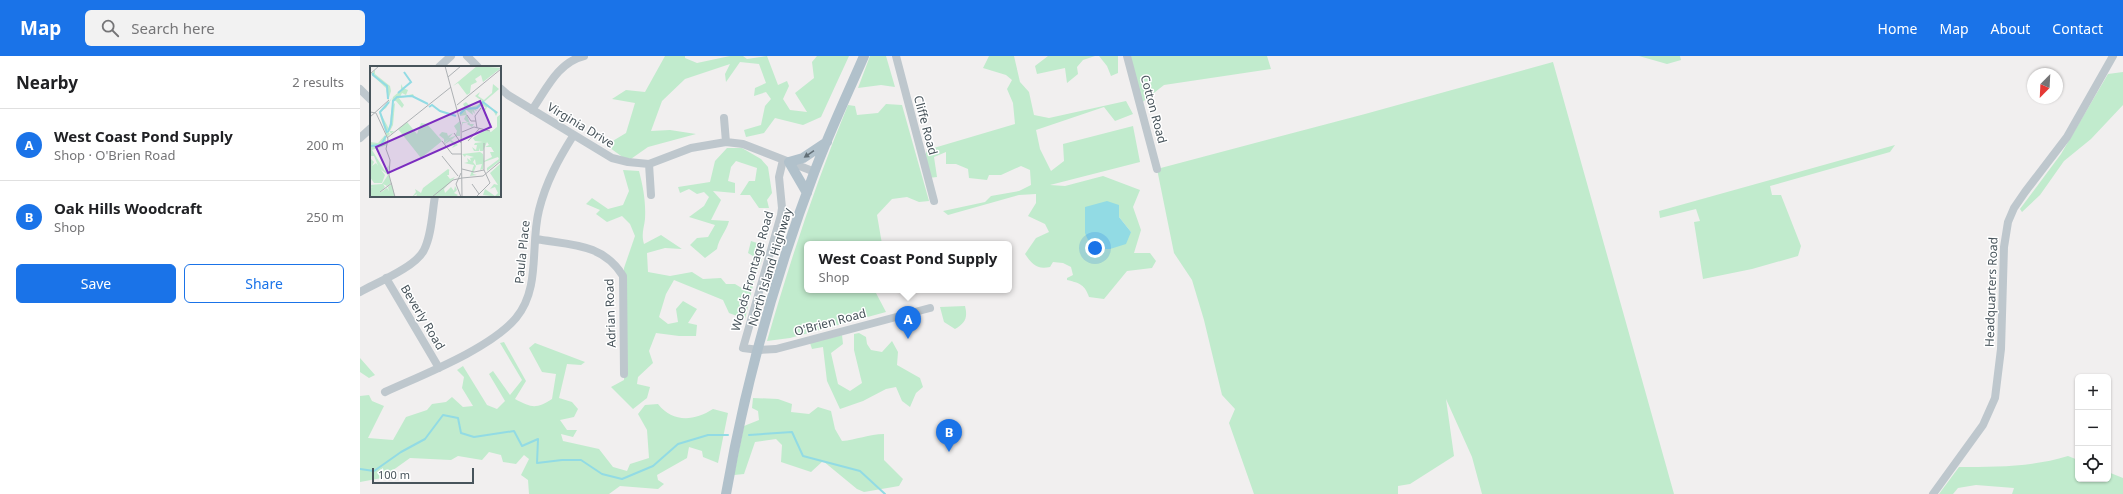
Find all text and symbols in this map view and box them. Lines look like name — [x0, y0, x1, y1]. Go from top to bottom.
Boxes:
search box — [85, 10, 365, 46]
text: Map — [20, 15, 61, 41]
icon: search — [99, 17, 121, 39]
text: Search here — [131, 18, 215, 38]
text: Home — [1878, 19, 1917, 38]
text: Map — [1939, 19, 1969, 38]
text: About — [1991, 19, 2030, 38]
text: Contact — [2052, 19, 2103, 38]
inset map — [370, 66, 501, 197]
north arrow — [2027, 68, 2063, 104]
text: Nearby — [16, 71, 78, 94]
text: 2 results — [292, 73, 344, 91]
street label: Cotton Road — [1137, 73, 1171, 145]
street label: Cliffe Road — [910, 93, 942, 157]
street label: Virginia Drive — [544, 98, 618, 152]
text: West Coast Pond Supply — [54, 126, 233, 146]
text: A — [25, 136, 34, 154]
text: 200 m — [306, 136, 344, 154]
text: Shop · O'Brien Road — [54, 146, 176, 164]
one-way arrow — [804, 150, 814, 158]
text: Oak Hills Woodcraft — [54, 198, 202, 218]
street label: North Island Highway — [744, 205, 796, 328]
text: B — [25, 208, 33, 226]
text: 250 m — [306, 208, 344, 226]
street label: Woods Frontage Road — [727, 209, 777, 333]
text: Shop — [54, 218, 85, 236]
street label: Paula Place — [510, 219, 534, 285]
street label: Headquarters Road — [1981, 237, 2001, 347]
your location — [1085, 238, 1105, 258]
popup — [804, 241, 1012, 293]
text: West Coast Pond Supply — [819, 248, 997, 268]
button: Save — [16, 264, 176, 303]
button: Share — [184, 264, 344, 303]
text: Shop — [819, 268, 850, 286]
street label: Adrian Road — [600, 278, 620, 348]
street label: Beverly Road — [397, 281, 449, 353]
street label: O'Brien Road — [792, 304, 868, 340]
pin: A — [895, 306, 921, 339]
map controls — [2075, 374, 2111, 482]
button: + — [2075, 374, 2111, 410]
button: − — [2075, 410, 2111, 446]
pin: B — [936, 419, 962, 452]
button: locate — [2075, 446, 2111, 482]
scale bar — [372, 466, 474, 485]
text: 100 m — [378, 467, 410, 482]

